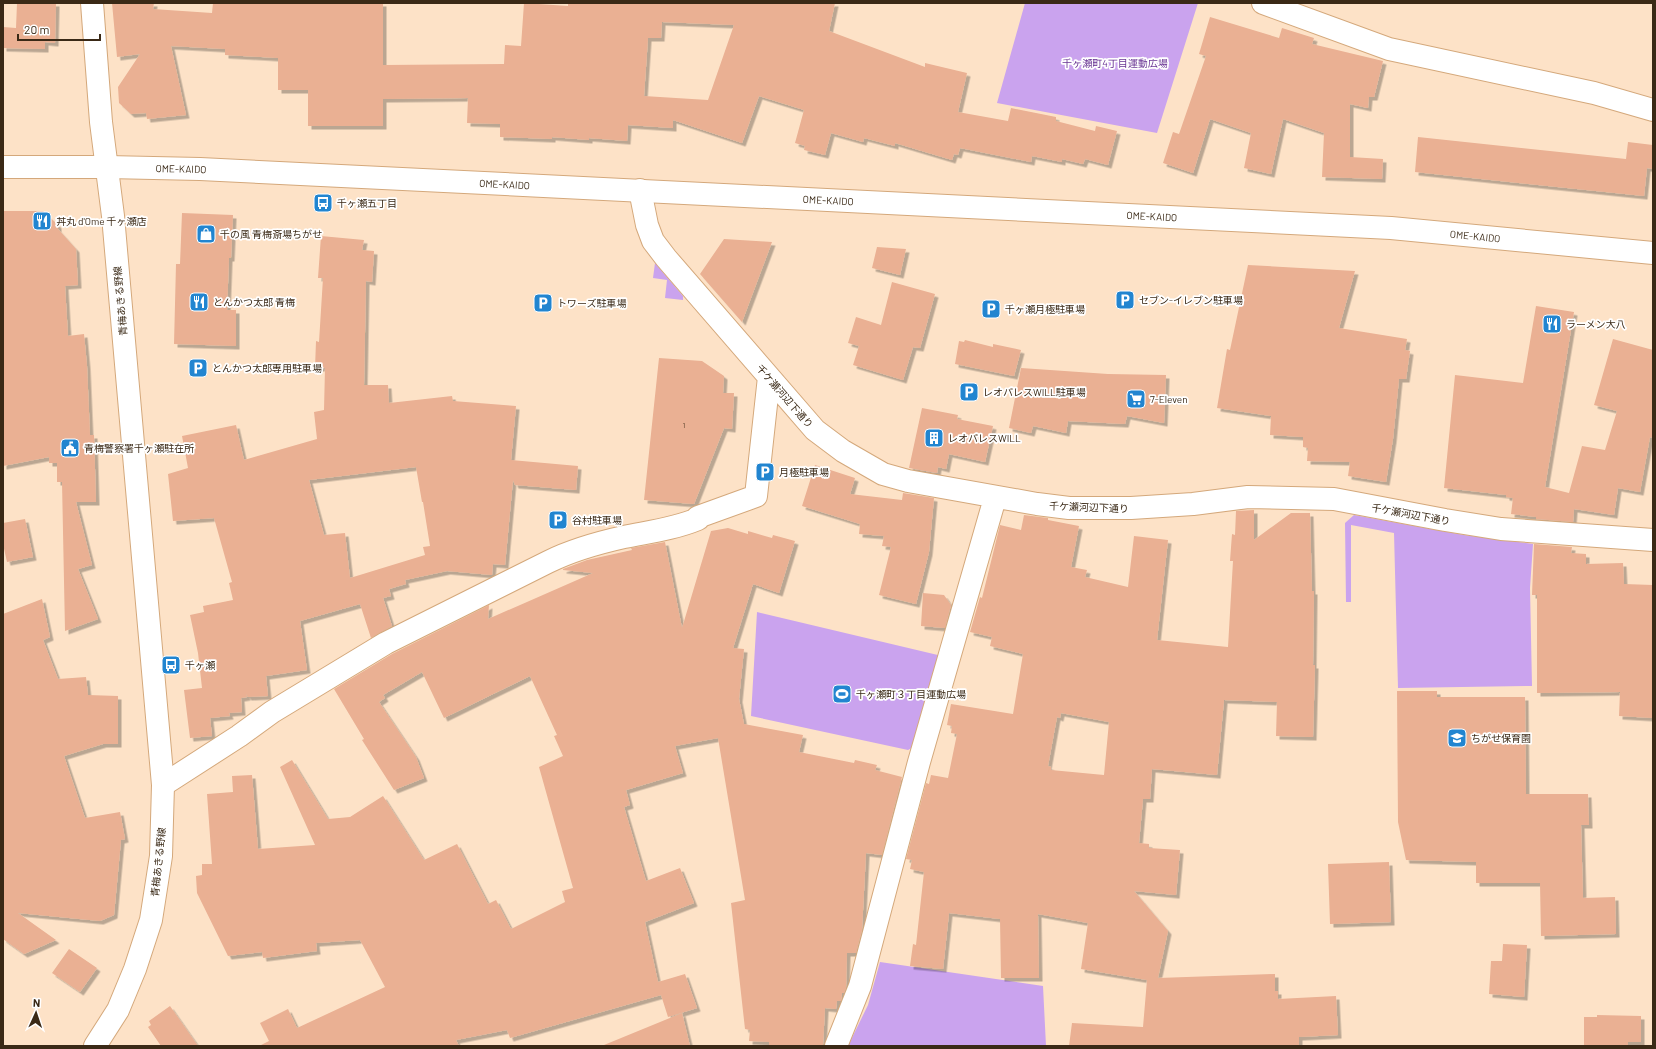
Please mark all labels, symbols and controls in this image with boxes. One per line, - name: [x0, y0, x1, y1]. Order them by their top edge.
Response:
- scale bar: [18, 16, 100, 42]
- text: 20 m: [24, 22, 50, 36]
- park label: 千ヶ瀬町4丁目運動広場: [1062, 57, 1168, 69]
- street label: OME-KAIDO: [155, 162, 207, 175]
- street label: OME-KAIDO: [479, 177, 530, 191]
- bus stop icon: 千ヶ瀬五丁目: [312, 192, 334, 214]
- street label: OME-KAIDO: [803, 193, 854, 207]
- place label: 千ヶ瀬五丁目: [337, 197, 397, 209]
- street label: OME-KAIDO: [1126, 209, 1178, 223]
- restaurant icon: 丼丸 d'Ome 千ヶ瀬店: [31, 210, 53, 232]
- place label: 丼丸 d'Ome 千ヶ瀬店: [56, 215, 147, 227]
- shop icon: 千の風 青梅斎場ちがせ: [195, 223, 217, 245]
- place label: 千の風 青梅斎場ちがせ: [220, 228, 322, 240]
- street label: OME-KAIDO: [1449, 228, 1501, 244]
- street label: 青梅あきる野線: [111, 266, 129, 336]
- parking icon: セブン-イレブン駐車場: [1114, 289, 1136, 311]
- restaurant icon: とんかつ太郎 青梅: [188, 291, 210, 313]
- parking icon: トワーズ駐車場: [532, 292, 554, 314]
- place label: セブン-イレブン駐車場: [1139, 294, 1243, 306]
- place label: とんかつ太郎 青梅: [213, 296, 295, 308]
- place label: トワーズ駐車場: [557, 297, 627, 309]
- parking icon: 千ヶ瀬月極駐車場: [980, 298, 1002, 320]
- place label: 千ヶ瀬月極駐車場: [1005, 303, 1085, 315]
- restaurant icon: ラーメン大八: [1541, 313, 1563, 335]
- place label: ラーメン大八: [1566, 318, 1626, 330]
- parking icon: とんかつ太郎専用駐車場: [187, 357, 209, 379]
- place label: とんかつ太郎専用駐車場: [212, 362, 322, 374]
- street label: 千ケ瀬河辺下通り: [754, 362, 816, 430]
- parking icon: レオパレスWILL駐車場: [958, 381, 980, 403]
- place label: レオパレスWILL駐車場: [983, 386, 1086, 398]
- supermarket icon: 7-Eleven: [1125, 388, 1147, 410]
- place label: 7-Eleven: [1150, 393, 1188, 405]
- house number: 1: [683, 420, 686, 430]
- building icon: レオパレスWILL: [923, 427, 945, 449]
- place label: レオパレスWILL: [948, 432, 1021, 444]
- public building icon: 青梅警察署千ヶ瀬駐在所: [59, 437, 81, 459]
- place label: 青梅警察署千ヶ瀬駐在所: [84, 442, 194, 454]
- parking icon: 月極駐車場: [754, 461, 776, 483]
- place label: 月極駐車場: [779, 466, 829, 478]
- street label: 千ケ瀬河辺下通り: [1049, 500, 1129, 514]
- street label: 千ケ瀬河辺下通り: [1371, 501, 1451, 527]
- parking icon: 谷村駐車場: [547, 509, 569, 531]
- place label: 谷村駐車場: [572, 514, 622, 526]
- bus stop icon: 千ヶ瀬: [160, 654, 182, 676]
- place label: 千ヶ瀬: [185, 659, 216, 671]
- sports icon: 千ヶ瀬町３丁目運動広場: [831, 683, 853, 705]
- place label: 千ヶ瀬町３丁目運動広場: [856, 688, 966, 700]
- school or university icon: ちがせ保育園: [1446, 727, 1468, 749]
- place label: ちがせ保育園: [1471, 732, 1531, 744]
- street label: 青梅あきる野線: [148, 827, 168, 897]
- north arrow: [16, 993, 56, 1033]
- text: N: [33, 996, 41, 1009]

